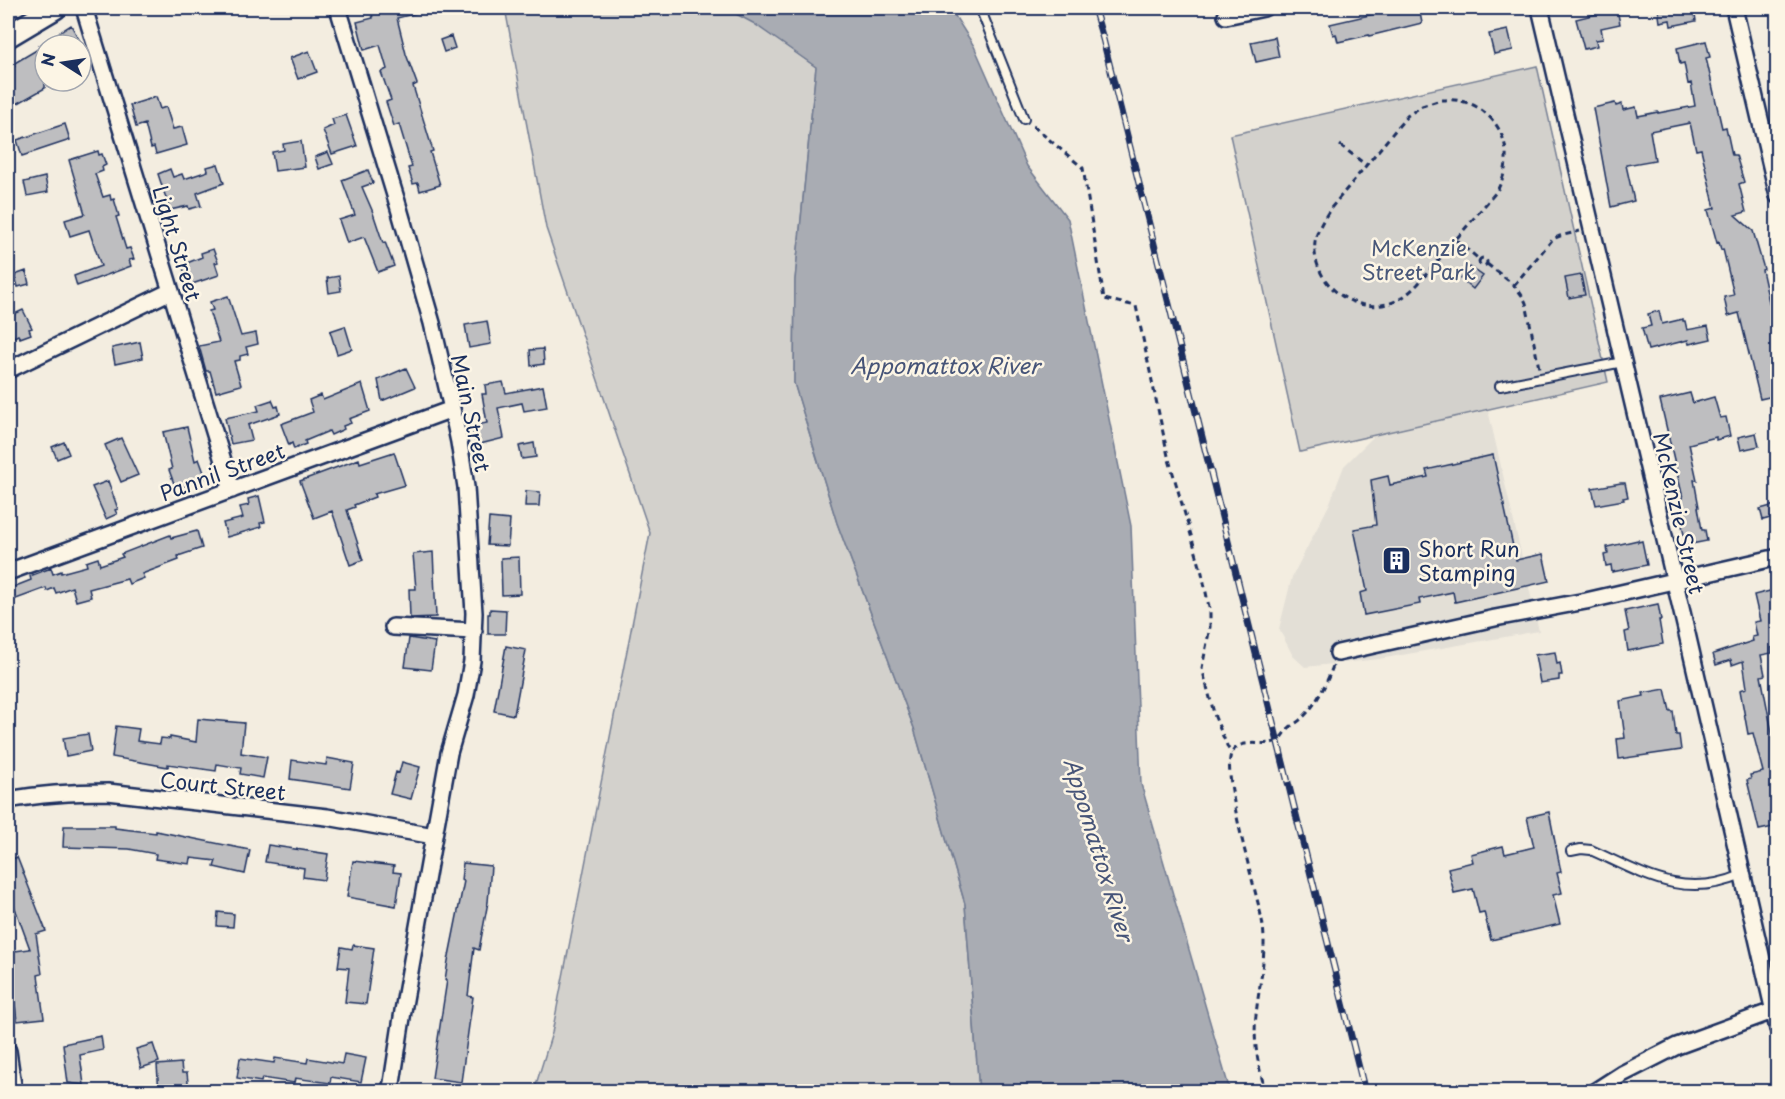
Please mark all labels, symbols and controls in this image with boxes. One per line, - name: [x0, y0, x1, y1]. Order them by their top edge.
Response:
- north arrow: [33, 33, 93, 93]
- text: N: [34, 51, 60, 68]
- street label: Light Street: [145, 181, 211, 305]
- park label: McKenzie Street Park: [1362, 231, 1476, 287]
- water label: Appomattox River: [850, 348, 1043, 381]
- street label: Main Street: [444, 351, 500, 475]
- street label: McKenzie Street: [1646, 429, 1714, 597]
- street label: Pannil Street: [155, 434, 289, 508]
- place label: Short Run Stamping: [1418, 532, 1520, 588]
- building icon: Short Run Stamping: [1381, 544, 1413, 576]
- water label: Appomattox River: [1056, 753, 1144, 947]
- street label: Court Street: [159, 762, 287, 808]

